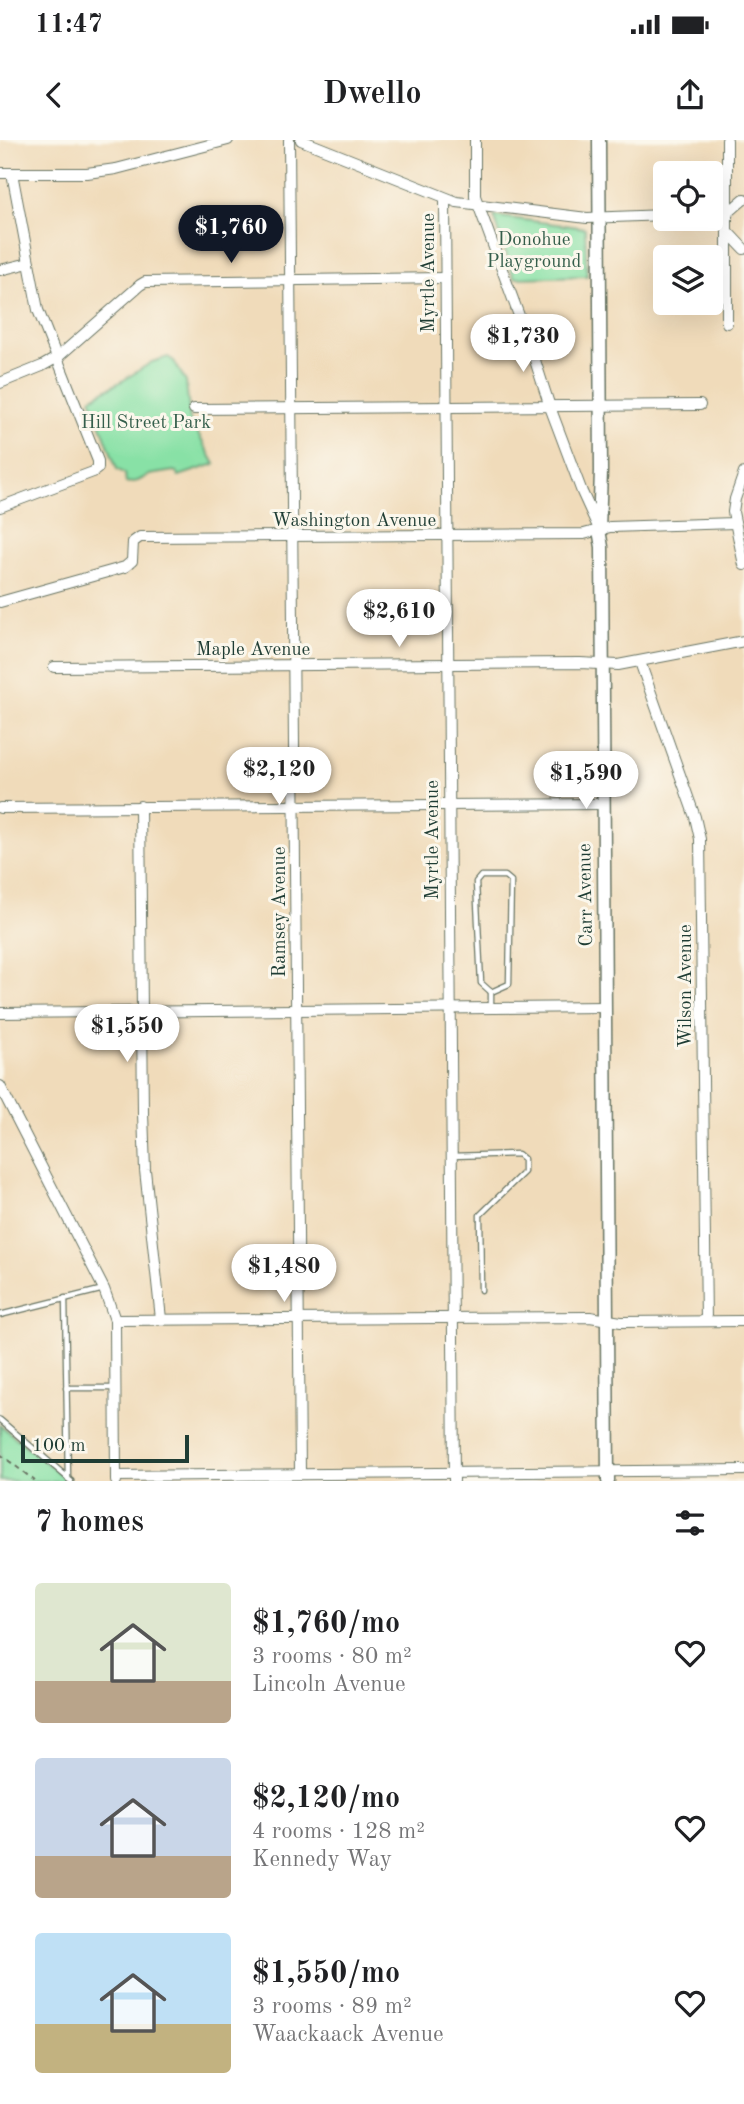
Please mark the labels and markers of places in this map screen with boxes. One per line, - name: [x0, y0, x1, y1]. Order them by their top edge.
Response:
- pin: $1,760: [174, 206, 288, 265]
- pin: $1,730: [466, 314, 580, 374]
- pin: $2,610: [342, 589, 456, 649]
- pin: $2,120: [222, 748, 336, 807]
- pin: $1,590: [529, 752, 643, 811]
- pin: $1,550: [70, 1004, 184, 1064]
- pin: $1,480: [227, 1244, 341, 1304]

